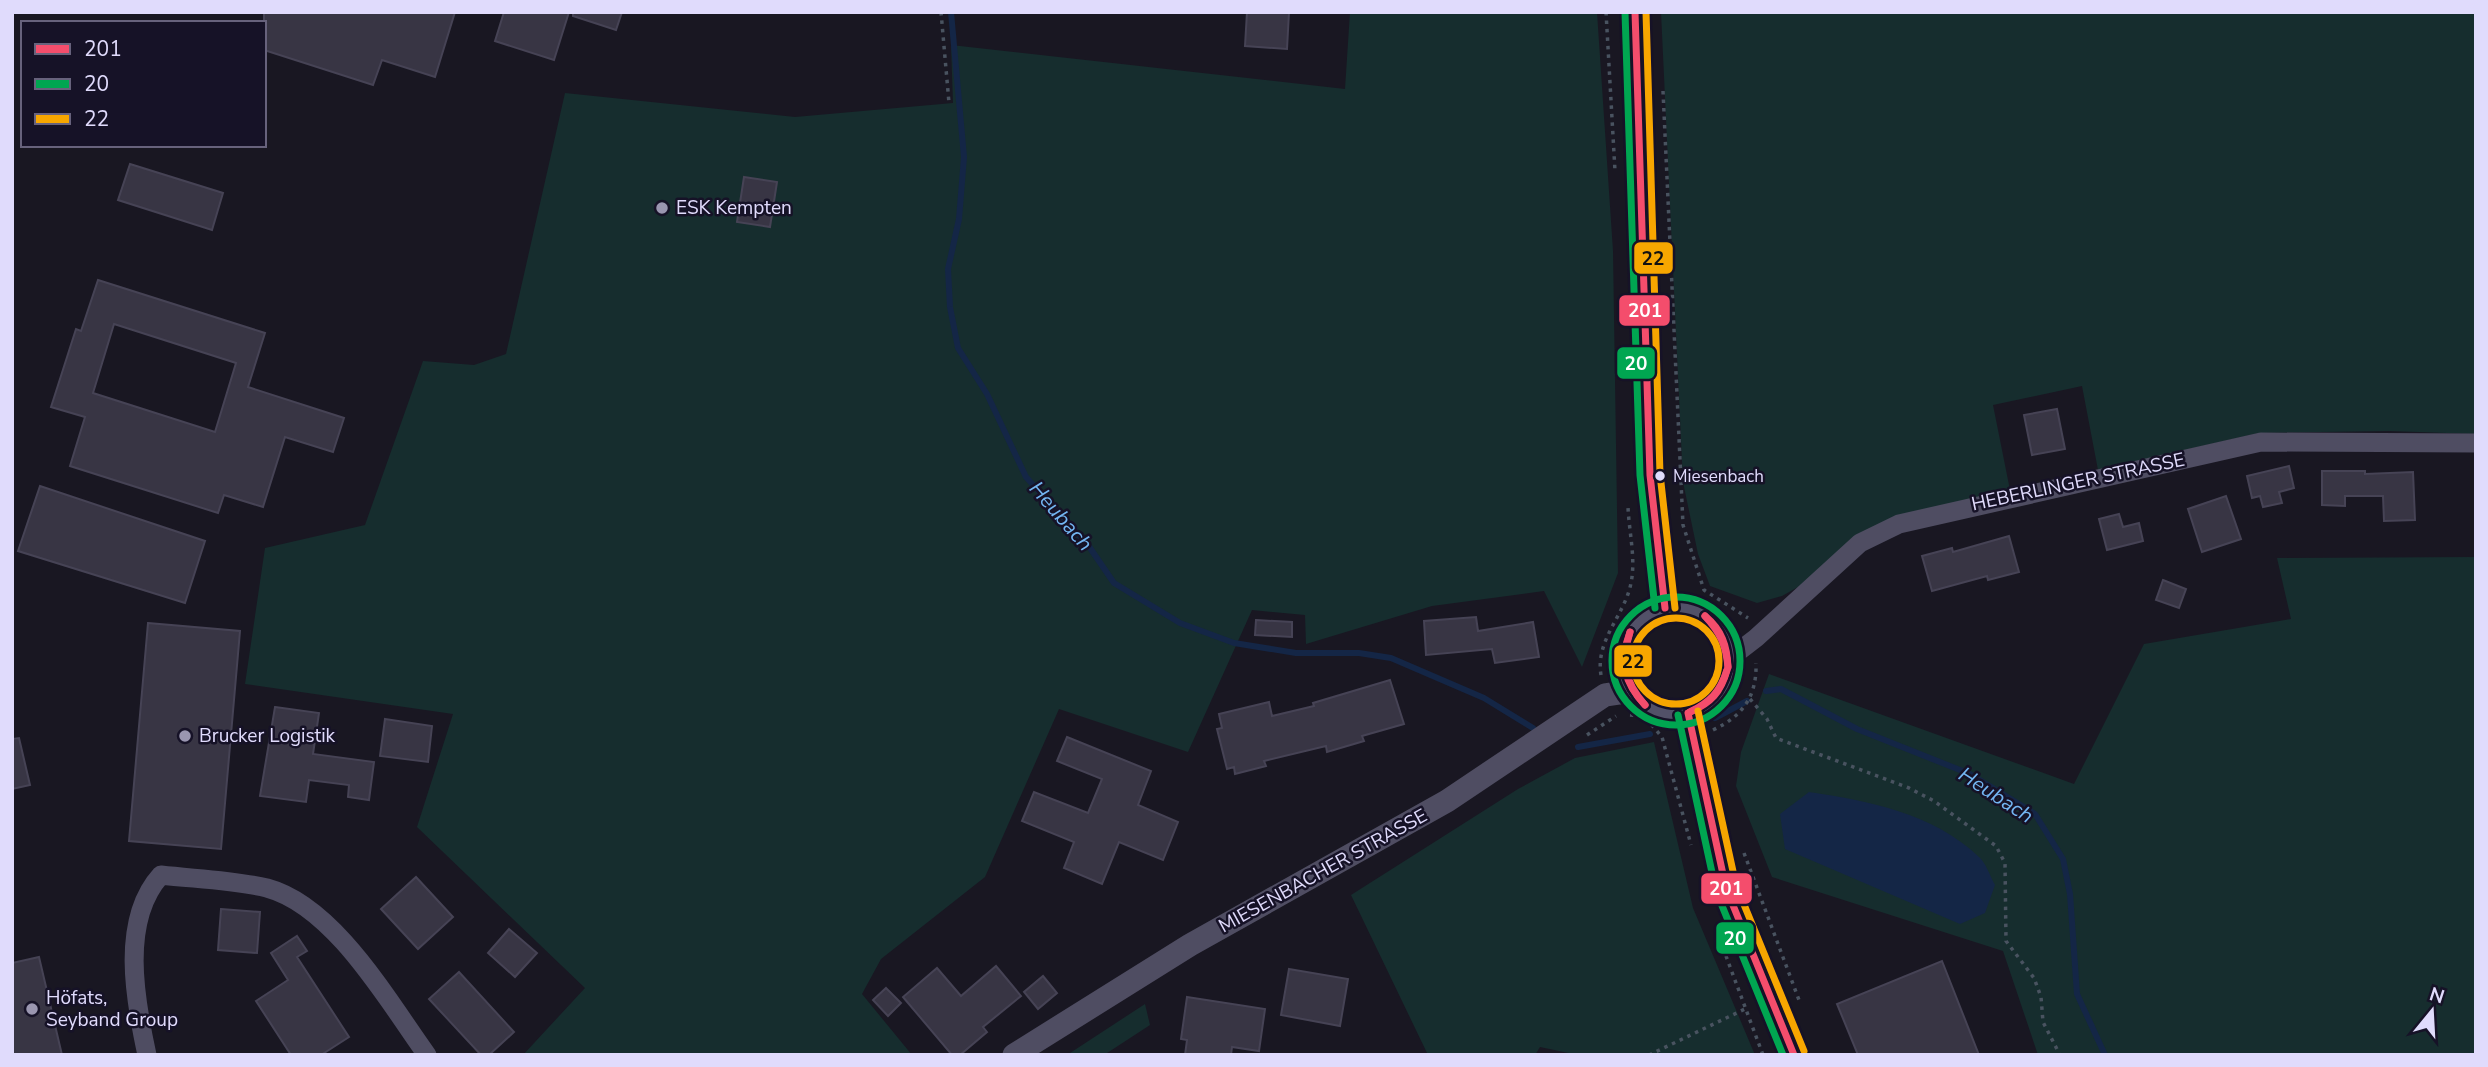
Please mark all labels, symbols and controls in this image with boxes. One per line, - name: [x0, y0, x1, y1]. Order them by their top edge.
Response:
- legend: [21, 21, 266, 147]
- text: 201: [84, 35, 122, 63]
- text: 20: [84, 70, 109, 98]
- text: 22: [84, 105, 109, 133]
- place label: ESK Kempten: [676, 195, 792, 221]
- marker: ESK Kempten: [654, 200, 670, 216]
- line badge: 22: [1633, 241, 1674, 275]
- text: 22: [1642, 246, 1664, 272]
- line badge: 201: [1618, 294, 1671, 327]
- text: 201: [1628, 298, 1662, 324]
- line badge: 20: [1616, 346, 1656, 380]
- text: 20: [1625, 351, 1647, 377]
- street label: HEBERLINGER STRASSE: [1969, 447, 2187, 517]
- place label: Miesenbach: [1673, 465, 1764, 488]
- marker: Miesenbach: [1653, 469, 1667, 483]
- water label: Heubach: [1023, 475, 1099, 557]
- line badge: 22: [1613, 644, 1653, 678]
- text: 22: [1622, 649, 1644, 675]
- place label: Brucker Logistik: [199, 723, 336, 749]
- marker: Brucker Logistik: [177, 728, 193, 744]
- water label: Heubach: [1953, 760, 2039, 830]
- street label: MIESENBACHER STRASSE: [1214, 803, 1432, 939]
- line badge: 201: [1700, 872, 1753, 905]
- text: 201: [1709, 876, 1743, 902]
- line badge: 20: [1715, 921, 1755, 955]
- text: 20: [1724, 926, 1746, 952]
- north arrow: [2397, 976, 2467, 1046]
- text: N: [2426, 981, 2448, 1010]
- place label: Höfats, Seyband Group: [46, 985, 178, 1033]
- marker: Höfats, Seyband Group: [24, 1001, 40, 1017]

